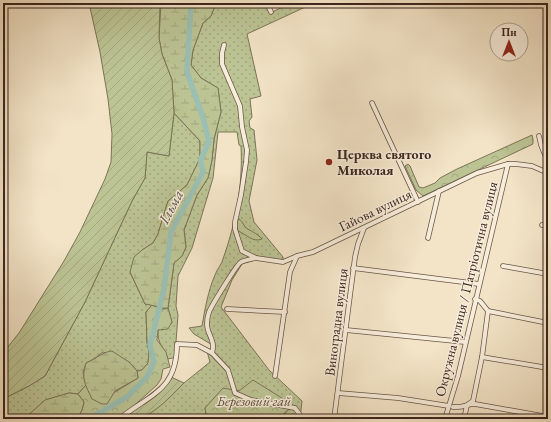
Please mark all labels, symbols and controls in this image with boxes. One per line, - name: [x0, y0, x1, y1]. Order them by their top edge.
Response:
- north arrow: [489, 22, 529, 62]
- text: Пн: [501, 25, 517, 39]
- place label: Церква святого Миколая: [337, 145, 431, 179]
- marker: Церква святого Миколая: [324, 157, 334, 167]
- street label: Окружна вулиця / Патріотична вулиця: [431, 180, 501, 398]
- street label: Гайова вулиця: [336, 185, 414, 235]
- water label: Ільма: [153, 187, 187, 228]
- street label: Виноградна вулиця: [320, 267, 352, 377]
- park label: Березовий гай: [216, 392, 291, 410]

